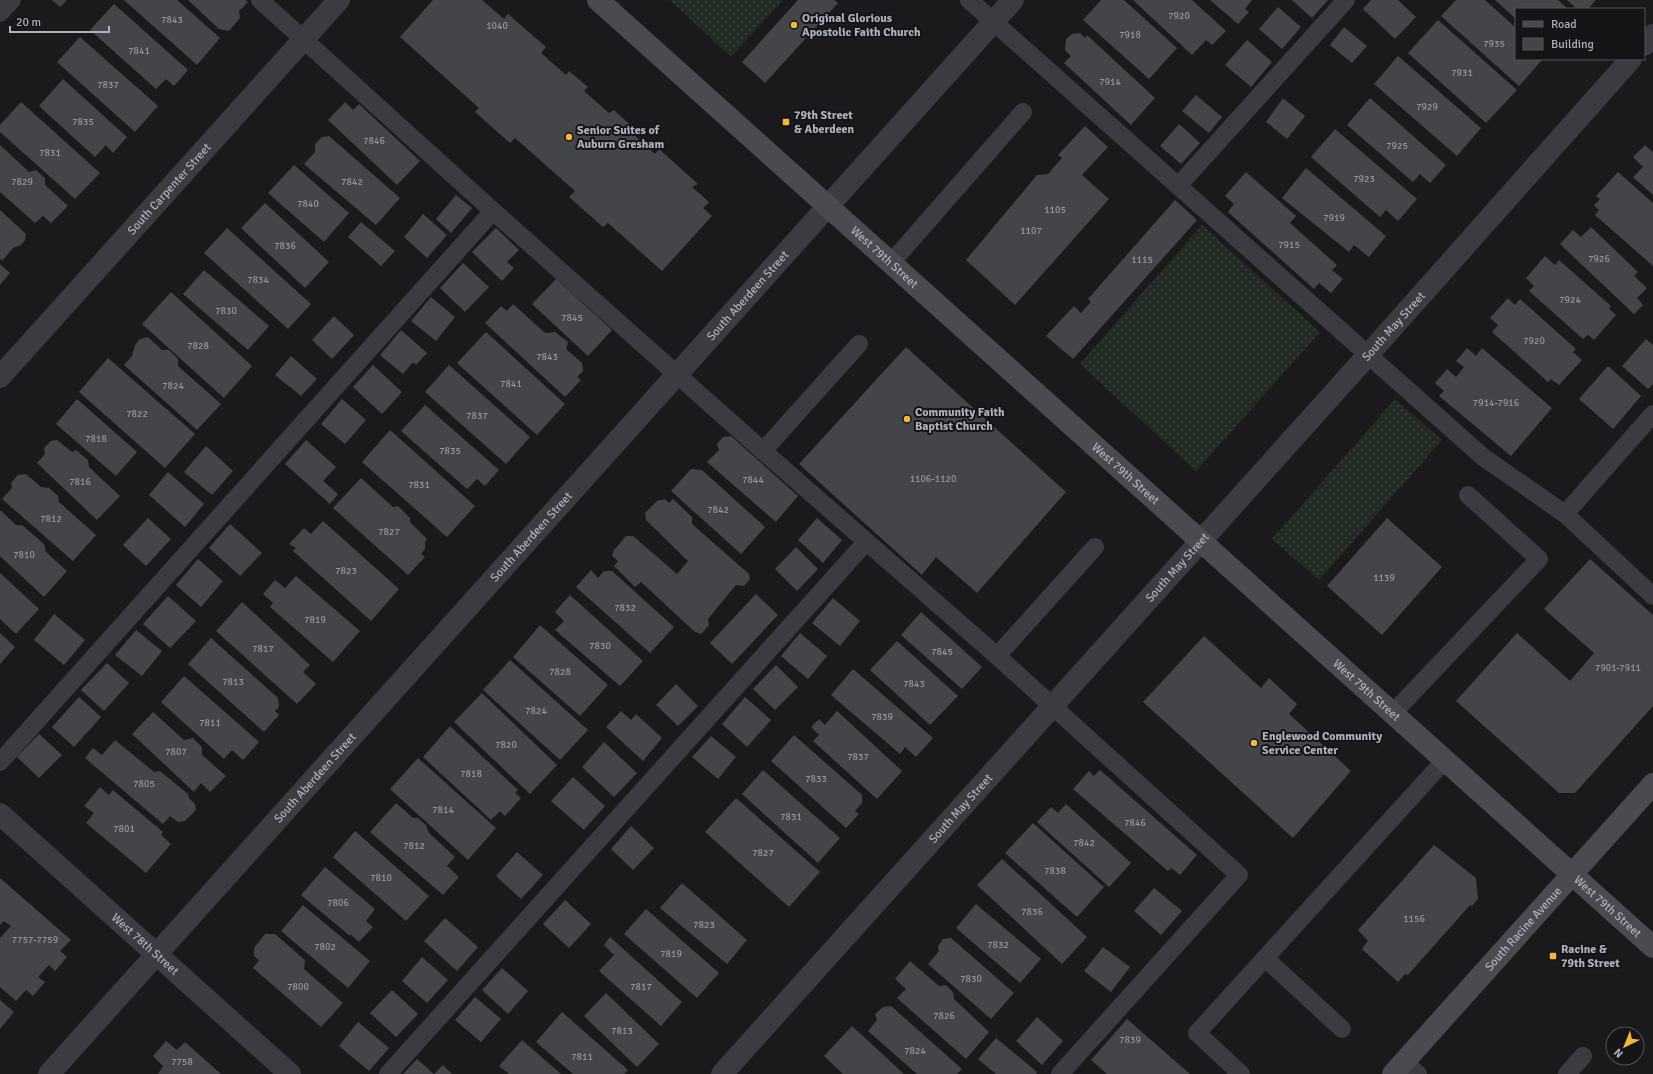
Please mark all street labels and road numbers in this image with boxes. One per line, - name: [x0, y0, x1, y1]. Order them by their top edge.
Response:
- street label: South Carpenter Street: [125, 140, 215, 238]
- street label: West 79th Street: [847, 223, 921, 292]
- street label: South Aberdeen Street: [704, 248, 792, 344]
- street label: South May Street: [1359, 289, 1429, 365]
- street label: West 79th Street: [1088, 440, 1162, 508]
- street label: South Aberdeen Street: [487, 489, 576, 585]
- street label: South May Street: [1142, 530, 1213, 606]
- street label: West 79th Street: [1330, 656, 1403, 725]
- street label: South Aberdeen Street: [271, 730, 359, 826]
- street label: South May Street: [926, 771, 996, 847]
- street label: West 79th Street: [1571, 873, 1644, 941]
- street label: South Racine Avenue: [1482, 884, 1565, 974]
- street label: West 78th Street: [108, 910, 182, 979]

